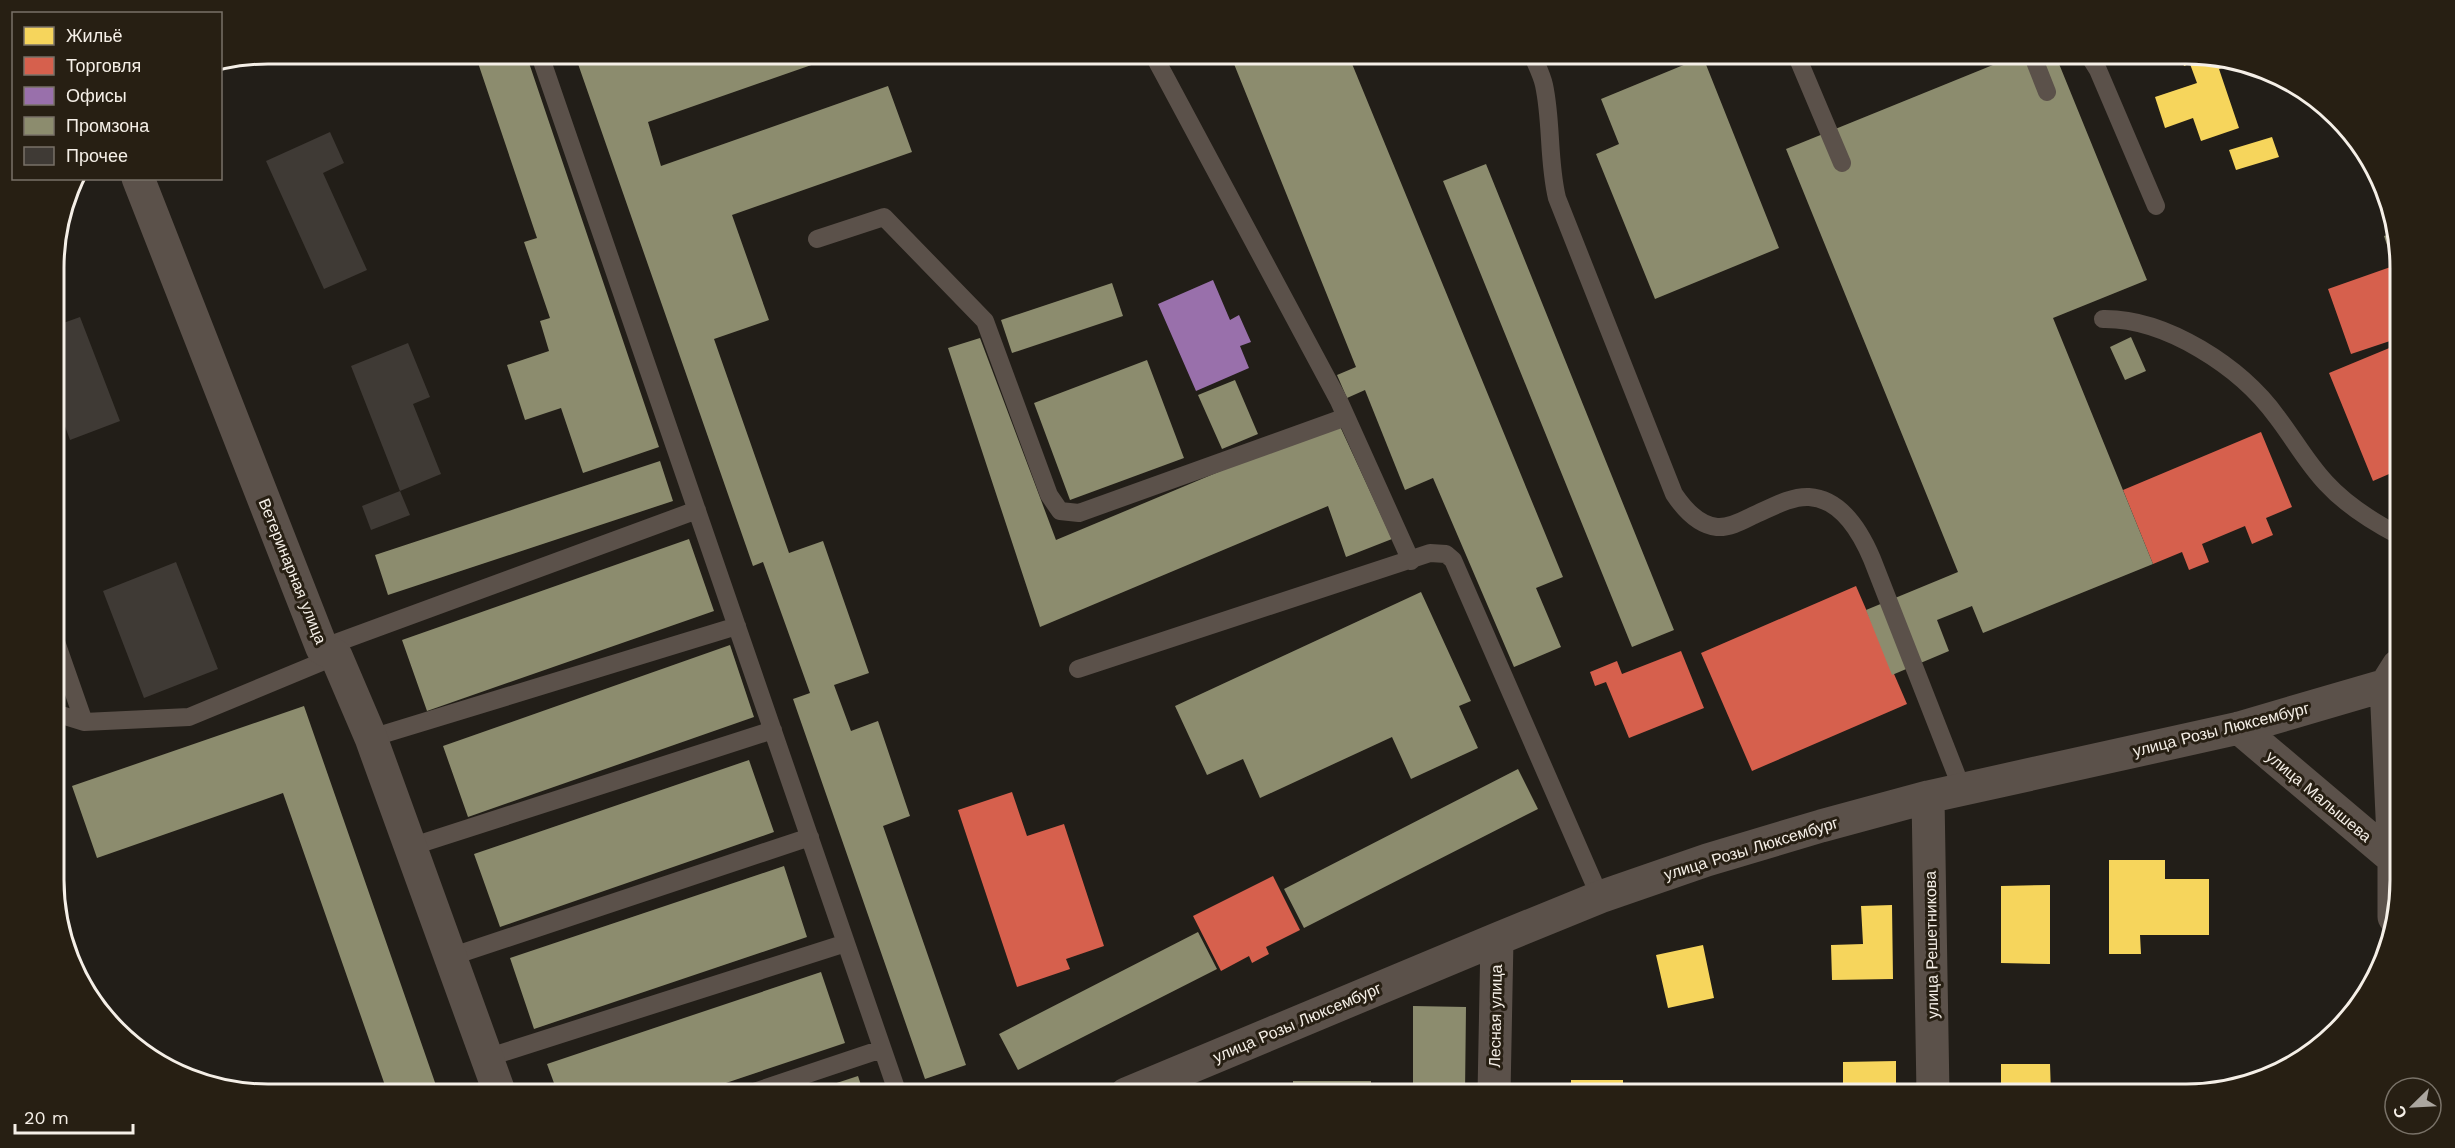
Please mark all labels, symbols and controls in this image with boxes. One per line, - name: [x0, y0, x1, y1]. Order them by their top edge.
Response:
- legend: [12, 12, 222, 180]
- text: Жильё: [66, 25, 123, 46]
- text: Торговля: [66, 55, 141, 76]
- text: Офисы: [66, 85, 127, 106]
- text: Промзона: [66, 115, 150, 136]
- text: Прочее: [66, 145, 128, 166]
- street label: Ветеринарная улица: [255, 496, 330, 647]
- street label: улица Розы Люксембург: [2131, 698, 2311, 761]
- street label: улица Малышева: [2262, 747, 2375, 846]
- street label: улица Розы Люксембург: [1662, 813, 1841, 884]
- street label: улица Решетникова: [1921, 871, 1942, 1019]
- street label: Лесная улица: [1485, 964, 1506, 1068]
- street label: улица Розы Люксембург: [1210, 978, 1384, 1067]
- north arrow: [2383, 1076, 2443, 1136]
- scale bar: [15, 1097, 134, 1135]
- text: С: [2389, 1102, 2411, 1121]
- text: 20 m: [24, 1107, 69, 1128]

